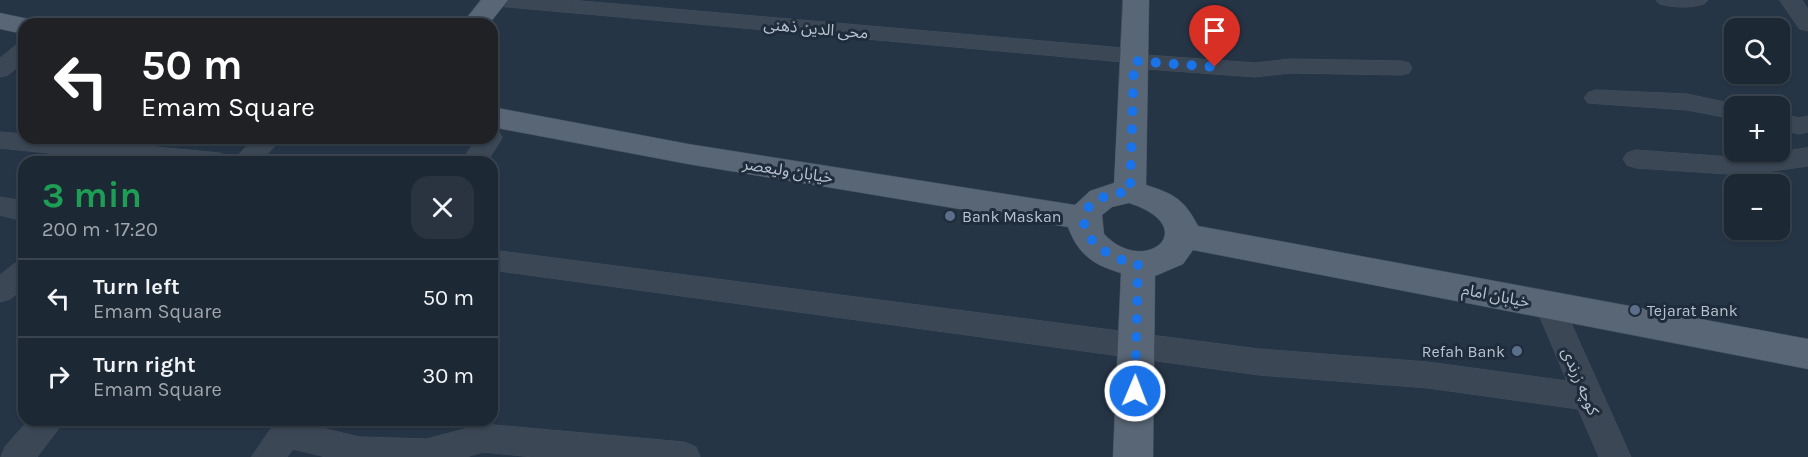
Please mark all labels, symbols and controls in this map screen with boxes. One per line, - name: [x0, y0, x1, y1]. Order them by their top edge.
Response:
- pin: [1189, 5, 1240, 67]
- street label: محی الدین ذهنی: [763, 14, 869, 43]
- icon: arrive: [1198, 14, 1231, 47]
- map controls: [1724, 18, 1790, 240]
- button: search: [1724, 18, 1790, 84]
- text: 50 m: [141, 40, 243, 90]
- icon: left: [42, 42, 120, 120]
- text: Emam Square: [141, 91, 315, 123]
- button: +: [1724, 96, 1790, 162]
- street label: خیابان ولیعصر: [741, 154, 834, 187]
- text: 3 min: [42, 174, 142, 216]
- button: −: [1724, 174, 1790, 240]
- button: close: [411, 176, 474, 239]
- place label: Bank Maskan: [962, 207, 1061, 226]
- marker: Bank Maskan: [943, 209, 957, 223]
- text: 200 m · 17:20: [42, 218, 158, 241]
- text: Turn left: [93, 274, 180, 300]
- street label: خیابان امام: [1460, 280, 1531, 314]
- icon: left: [42, 282, 75, 315]
- text: 50 m: [423, 285, 474, 311]
- text: Emam Square: [93, 300, 222, 323]
- place label: Tejarat Bank: [1647, 301, 1738, 320]
- marker: Tejarat Bank: [1628, 303, 1642, 317]
- place label: Refah Bank: [1422, 342, 1505, 361]
- marker: Refah Bank: [1510, 344, 1524, 358]
- street label: کوچه زرندی: [1557, 345, 1603, 419]
- text: Turn right: [93, 352, 196, 378]
- position arrow: [1103, 359, 1167, 423]
- icon: right: [42, 360, 75, 393]
- text: 30 m: [422, 363, 474, 389]
- text: Emam Square: [93, 378, 222, 401]

